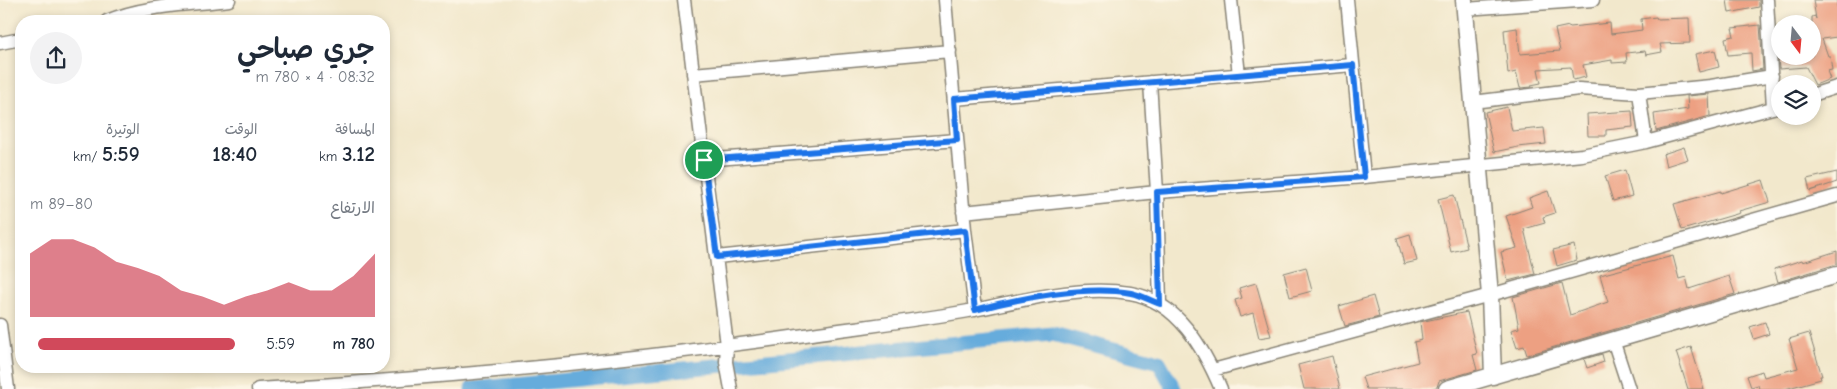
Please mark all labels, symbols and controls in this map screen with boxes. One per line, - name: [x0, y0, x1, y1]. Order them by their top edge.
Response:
- north arrow: [1771, 15, 1821, 65]
- map controls: [1771, 15, 1821, 125]
- button: share: [30, 32, 82, 84]
- text: جري صباحي: [237, 33, 375, 65]
- text: 08:32 · 4 × 780 m: [256, 68, 375, 86]
- button: layers: [1771, 75, 1821, 125]
- text: الوتيرة: [106, 121, 140, 138]
- text: الوقت: [225, 121, 257, 138]
- text: المسافة: [335, 121, 375, 138]
- pin: [683, 139, 725, 181]
- text: 5:59: [102, 142, 140, 166]
- text: 18:40: [212, 142, 257, 166]
- text: 3.12: [342, 142, 375, 166]
- icon: arrive: [690, 146, 718, 174]
- text: /km: [73, 148, 102, 165]
- text: km: [319, 148, 342, 165]
- text: 80–89 m: [30, 195, 93, 213]
- text: الارتفاع: [330, 199, 375, 217]
- text: 5:59: [266, 335, 295, 353]
- text: 780 m: [332, 335, 375, 353]

